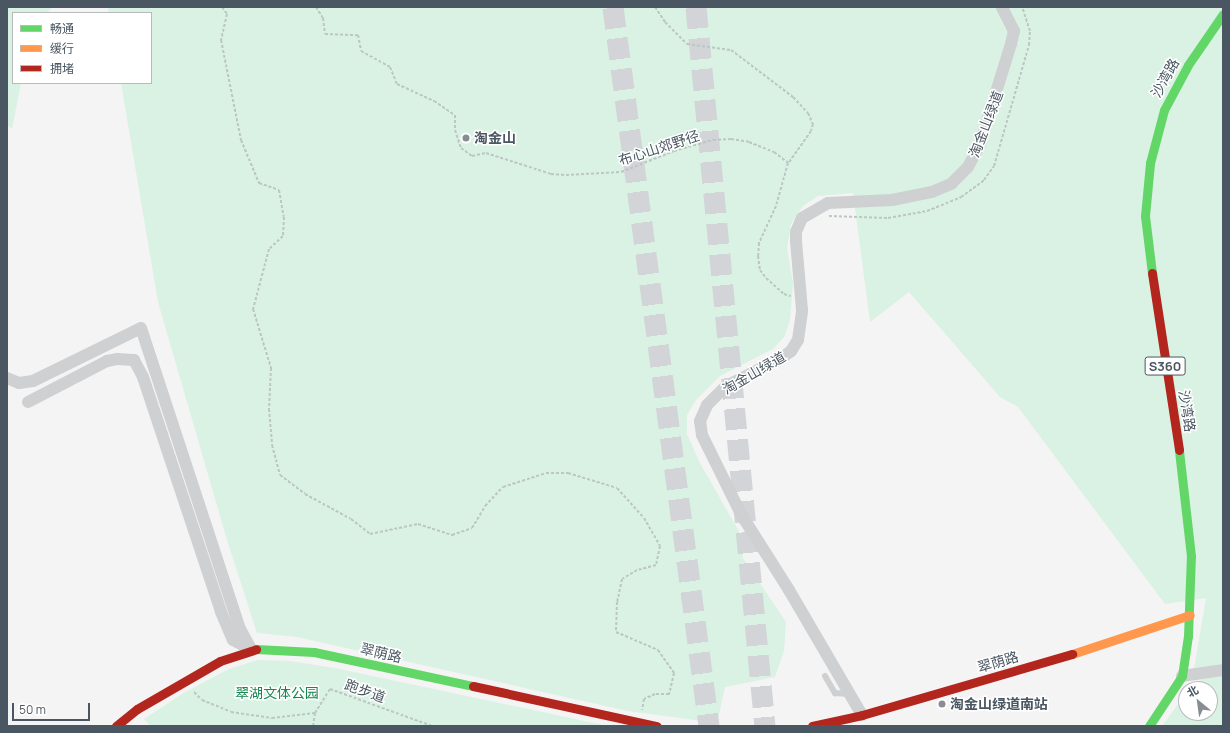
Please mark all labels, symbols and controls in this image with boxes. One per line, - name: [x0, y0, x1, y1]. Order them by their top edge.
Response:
- legend: [12, 12, 152, 84]
- text: 畅通: [50, 20, 74, 37]
- text: 缓行: [50, 40, 74, 57]
- street label: 沙湾路: [1147, 56, 1183, 100]
- text: 拥堵: [50, 60, 74, 77]
- street label: 淘金山绿道: [966, 88, 1006, 160]
- street label: 布心山郊野径: [616, 127, 702, 169]
- place label: 淘金山: [474, 130, 516, 146]
- marker: 淘金山: [461, 133, 471, 143]
- street label: 淘金山绿道: [719, 348, 789, 398]
- road number: S360: [1144, 355, 1186, 377]
- street label: 沙湾路: [1175, 389, 1199, 433]
- street label: 翠荫路: [359, 640, 403, 666]
- street label: 翠荫路: [975, 648, 1021, 676]
- street label: 跑步道: [342, 676, 388, 706]
- north arrow: [1178, 681, 1218, 721]
- text: 北: [1184, 682, 1201, 700]
- park label: 翠湖文体公园: [235, 685, 319, 701]
- scale bar: [14, 695, 92, 721]
- place label: 淘金山绿道南站: [950, 696, 1048, 712]
- marker: 淘金山绿道南站: [937, 699, 947, 709]
- text: 50 m: [19, 701, 46, 718]

